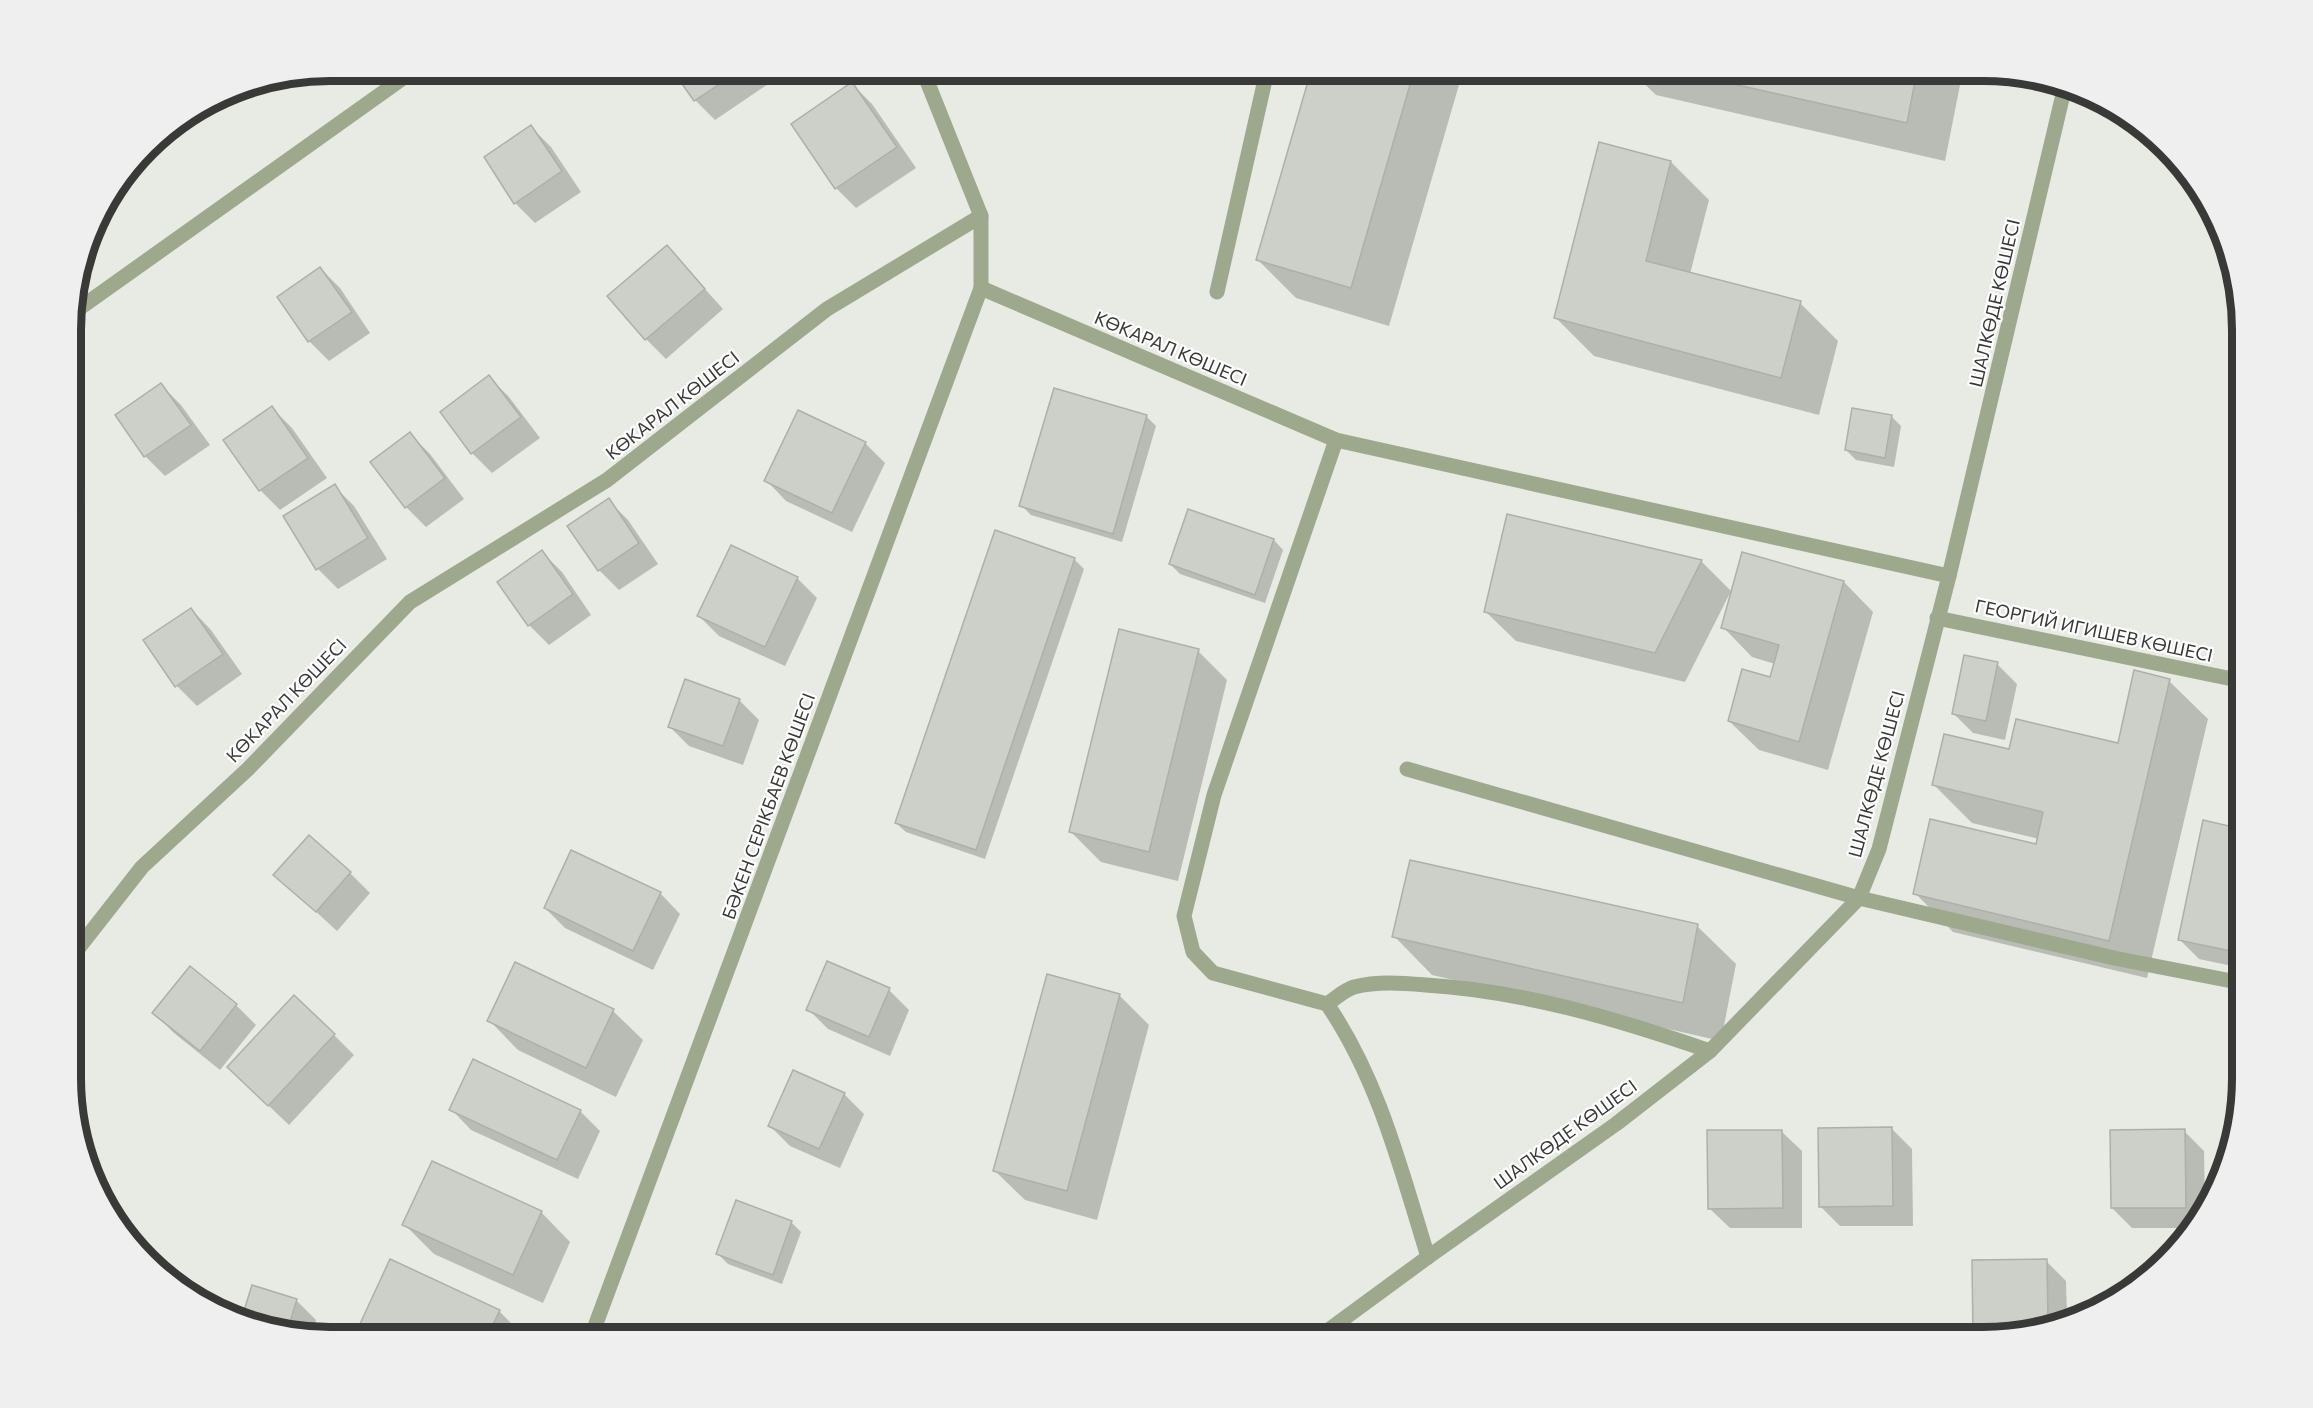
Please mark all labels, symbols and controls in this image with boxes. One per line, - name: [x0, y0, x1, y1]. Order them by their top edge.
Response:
- street label: ШАЛКӨДЕ КӨШЕСІ: [1964, 217, 2024, 389]
- street label: КӨКАРАЛ КӨШЕСІ: [1091, 306, 1251, 390]
- street label: КӨКАРАЛ КӨШЕСІ: [601, 346, 743, 464]
- street label: ГЕОРГИЙ ИГИШЕВ КӨШЕСІ: [1973, 594, 2215, 666]
- street label: КӨКАРАЛ КӨШЕСІ: [221, 634, 351, 766]
- street label: ШАЛКӨДЕ КӨШЕСІ: [1843, 688, 1909, 860]
- street label: БӘКЕН СЕРІКБАЕВ КӨШЕСІ: [717, 690, 819, 922]
- street label: ШАЛКӨДЕ КӨШЕСІ: [1489, 1075, 1641, 1193]

